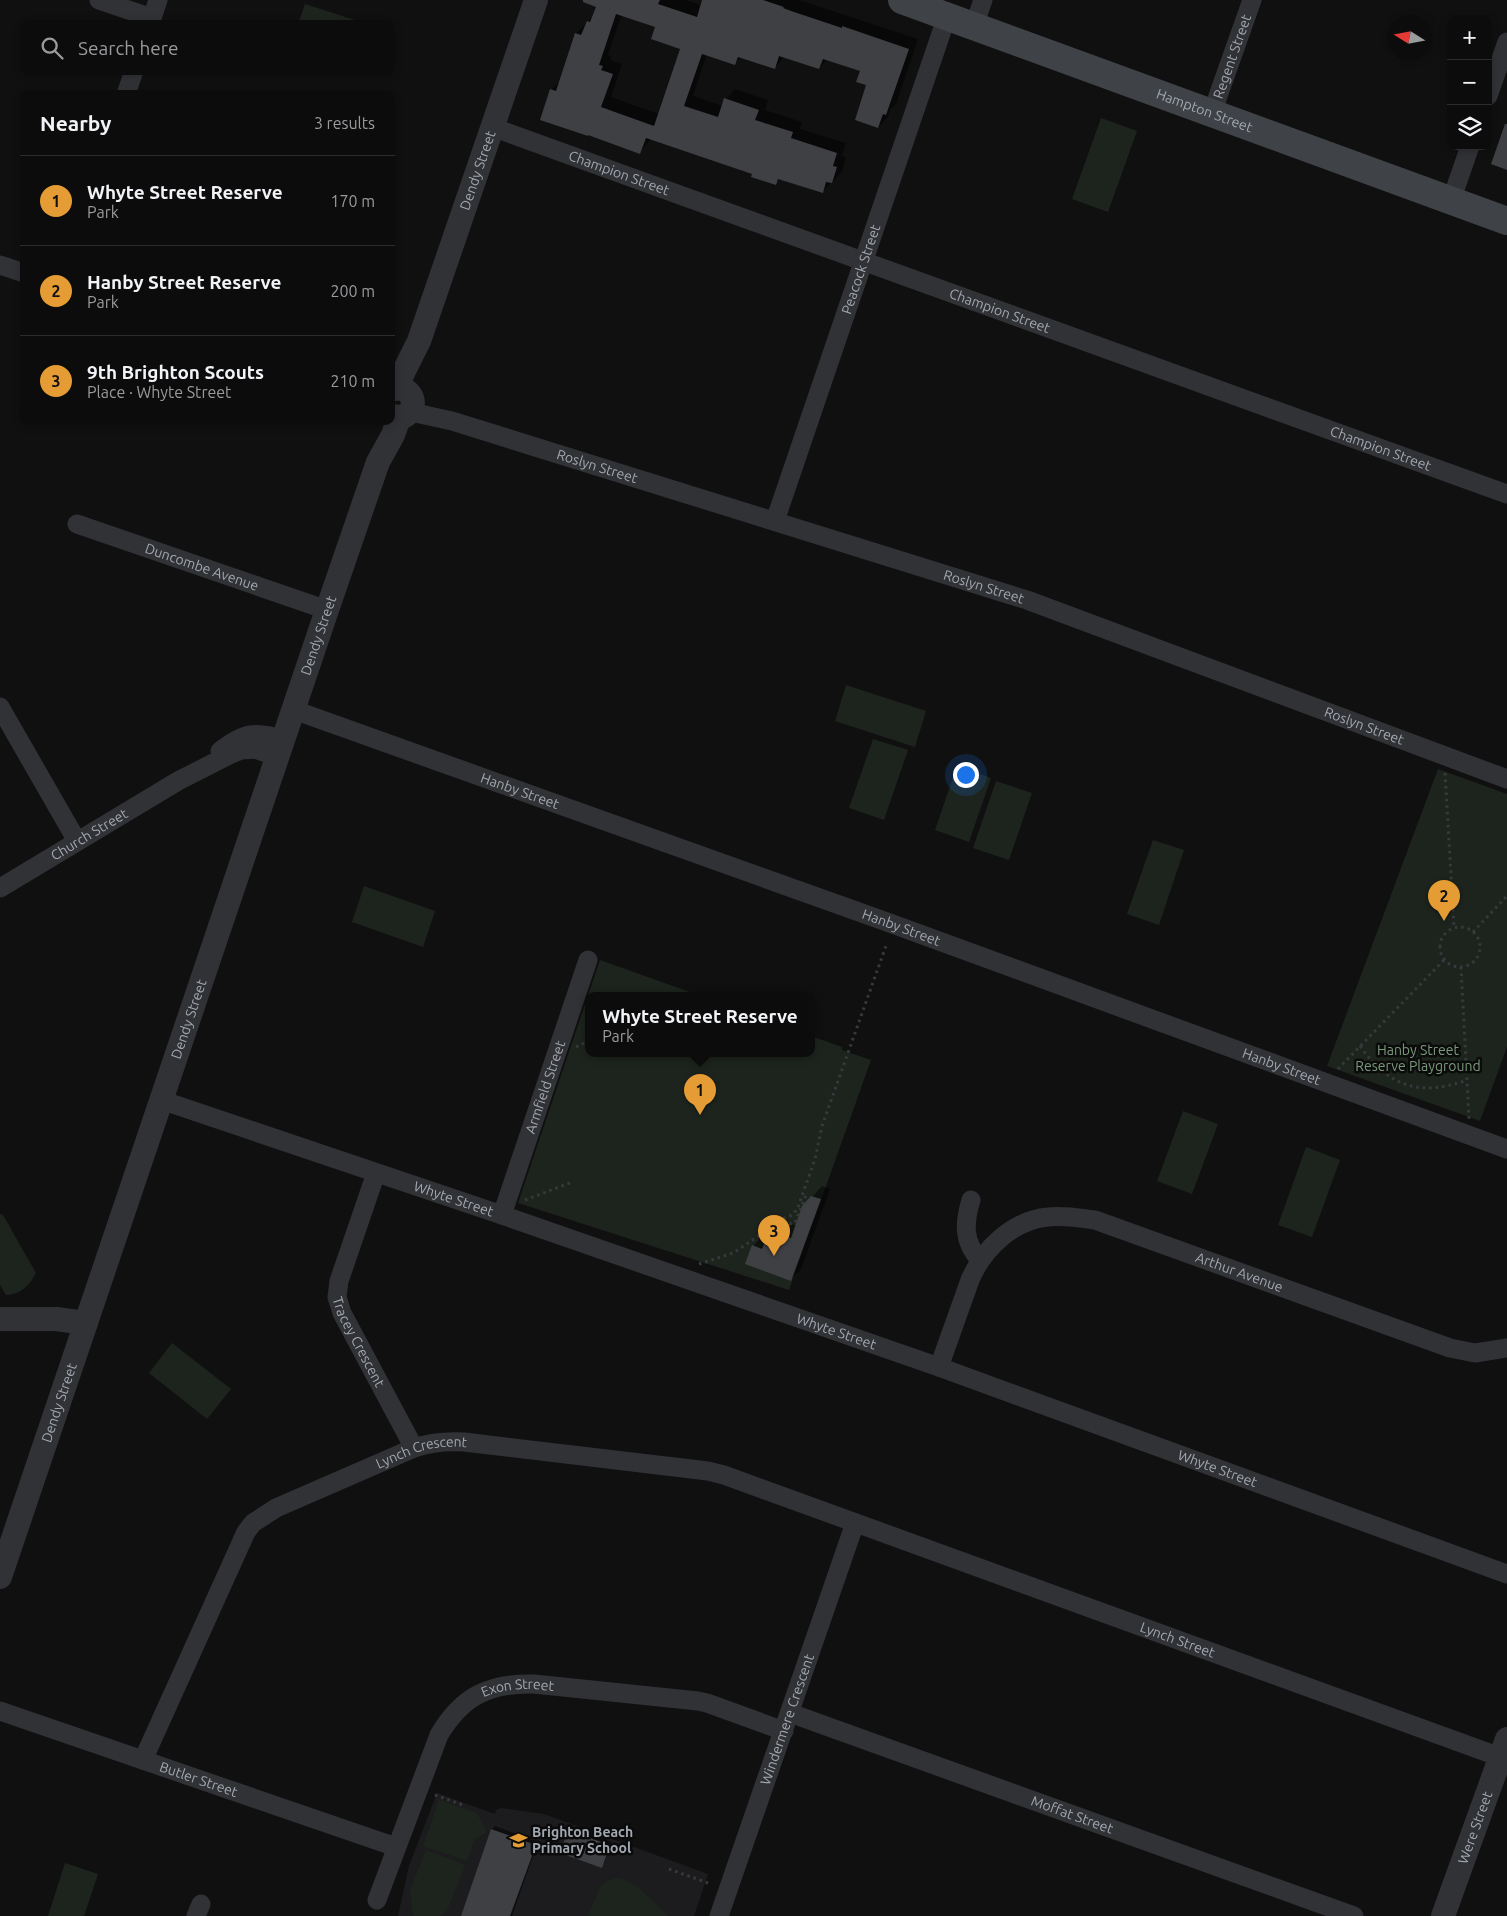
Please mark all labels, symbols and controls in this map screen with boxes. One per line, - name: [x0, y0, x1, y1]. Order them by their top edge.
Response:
- street label: Regent Street: [1210, 12, 1254, 101]
- north arrow: [1387, 15, 1432, 60]
- map controls: [1447, 15, 1492, 150]
- button: +: [1447, 15, 1492, 60]
- search box: [20, 20, 395, 75]
- icon: search: [38, 34, 66, 62]
- text: Search here: [78, 37, 178, 59]
- button: −: [1447, 60, 1492, 105]
- street label: Hampton Street: [1154, 86, 1255, 136]
- button: layers: [1447, 105, 1492, 150]
- text: Nearby: [40, 111, 111, 135]
- text: 3 results: [314, 114, 375, 132]
- street label: Dendy Street: [457, 128, 499, 212]
- street label: Champion Street: [566, 147, 672, 199]
- text: Whyte Street Reserve: [87, 181, 283, 203]
- text: 1: [51, 192, 61, 210]
- text: 170 m: [330, 192, 375, 210]
- text: Park: [87, 203, 119, 221]
- street label: Peacock Street: [838, 222, 884, 316]
- text: Hanby Street Reserve: [87, 271, 281, 293]
- text: 2: [51, 282, 61, 300]
- text: 200 m: [330, 282, 375, 300]
- street label: Champion Street: [947, 285, 1053, 336]
- text: Park: [87, 293, 119, 311]
- text: 9th Brighton Scouts: [87, 361, 264, 383]
- text: 3: [51, 372, 61, 390]
- text: 210 m: [330, 372, 375, 390]
- text: Place · Whyte Street: [87, 383, 231, 401]
- street label: Champion Street: [1328, 423, 1434, 474]
- street label: Roslyn Street: [555, 446, 640, 486]
- street label: Duncombe Avenue: [143, 540, 261, 594]
- street label: Roslyn Street: [941, 566, 1027, 607]
- street label: Dendy Street: [298, 593, 340, 677]
- street label: Roslyn Street: [1322, 704, 1407, 748]
- your location: [953, 762, 979, 788]
- street label: Hanby Street: [479, 769, 562, 812]
- street label: Church Street: [48, 805, 131, 864]
- pin: 2: [1428, 880, 1460, 921]
- street label: Hanby Street: [860, 906, 943, 949]
- street label: Dendy Street: [168, 977, 210, 1061]
- popup: [585, 992, 815, 1057]
- text: Whyte Street Reserve: [602, 1005, 798, 1027]
- text: Park: [602, 1027, 634, 1045]
- street label: Armfield Street: [522, 1038, 568, 1136]
- park label: Hanby Street Reserve Playground: [1355, 1042, 1481, 1074]
- street label: Hanby Street: [1240, 1045, 1323, 1088]
- pin: 1: [684, 1074, 716, 1115]
- street label: Whyte Street: [412, 1178, 496, 1220]
- pin: 3: [758, 1215, 790, 1256]
- street label: Arthur Avenue: [1194, 1249, 1285, 1295]
- street label: Tracey Crescent: [329, 1295, 388, 1390]
- street label: Whyte Street: [795, 1310, 879, 1353]
- street label: Dendy Street: [38, 1360, 80, 1445]
- street label: Lynch Crescent: [373, 1434, 469, 1472]
- street label: Whyte Street: [1176, 1447, 1260, 1490]
- street label: Lynch Street: [1138, 1619, 1218, 1661]
- street label: Windermere Crescent: [757, 1651, 817, 1787]
- street label: Exon Street: [479, 1676, 555, 1700]
- street label: Butler Street: [157, 1758, 240, 1800]
- street label: Were Street: [1455, 1789, 1496, 1866]
- street label: Moffat Street: [1029, 1792, 1116, 1837]
- place label: Brighton Beach Primary School: [532, 1824, 633, 1856]
- school or university icon: Brighton Beach Primary School: [508, 1830, 528, 1850]

